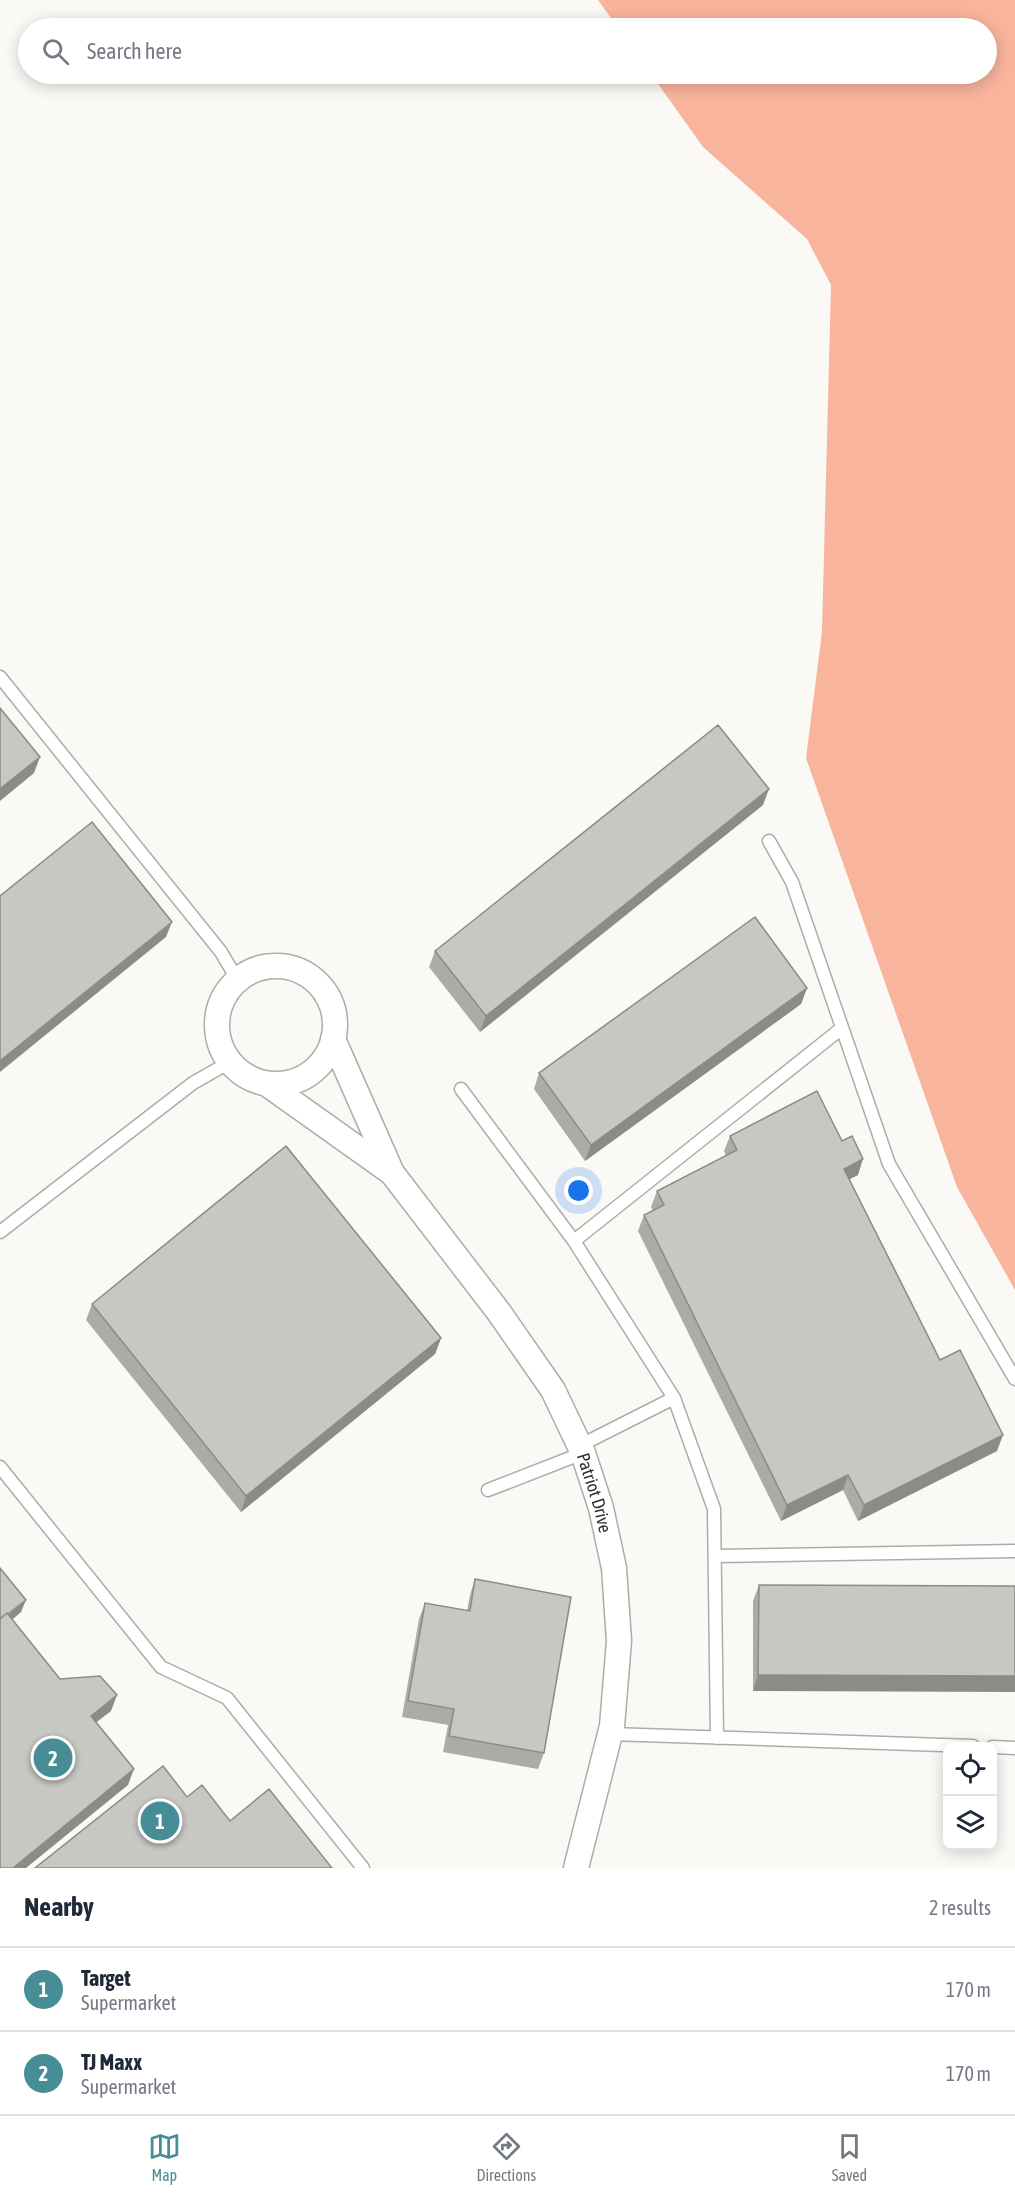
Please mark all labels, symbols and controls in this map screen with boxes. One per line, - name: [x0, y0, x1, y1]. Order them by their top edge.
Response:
- search box: [18, 18, 997, 84]
- icon: search: [39, 35, 72, 68]
- text: Search here: [87, 38, 182, 64]
- your location: [564, 1176, 593, 1205]
- street label: Patriot Drive: [573, 1450, 617, 1535]
- pin: 2: [34, 1736, 72, 1780]
- map controls: [943, 1742, 997, 1850]
- button: locate: [943, 1742, 997, 1796]
- button: layers: [943, 1796, 997, 1850]
- pin: 1: [140, 1798, 180, 1844]
- text: Nearby: [24, 1892, 94, 1922]
- text: 2 results: [929, 1896, 991, 1919]
- text: Target: [81, 1965, 131, 1991]
- text: 1: [39, 1978, 48, 2001]
- text: 170 m: [946, 1978, 991, 2001]
- text: Supermarket: [81, 1991, 176, 2014]
- text: TJ Maxx: [81, 2049, 142, 2075]
- text: 2: [39, 2062, 48, 2085]
- text: 170 m: [946, 2062, 991, 2085]
- text: Supermarket: [81, 2075, 176, 2098]
- tab: Map: [148, 2130, 181, 2184]
- tab: Directions: [476, 2130, 536, 2184]
- tab: Saved: [832, 2130, 867, 2184]

